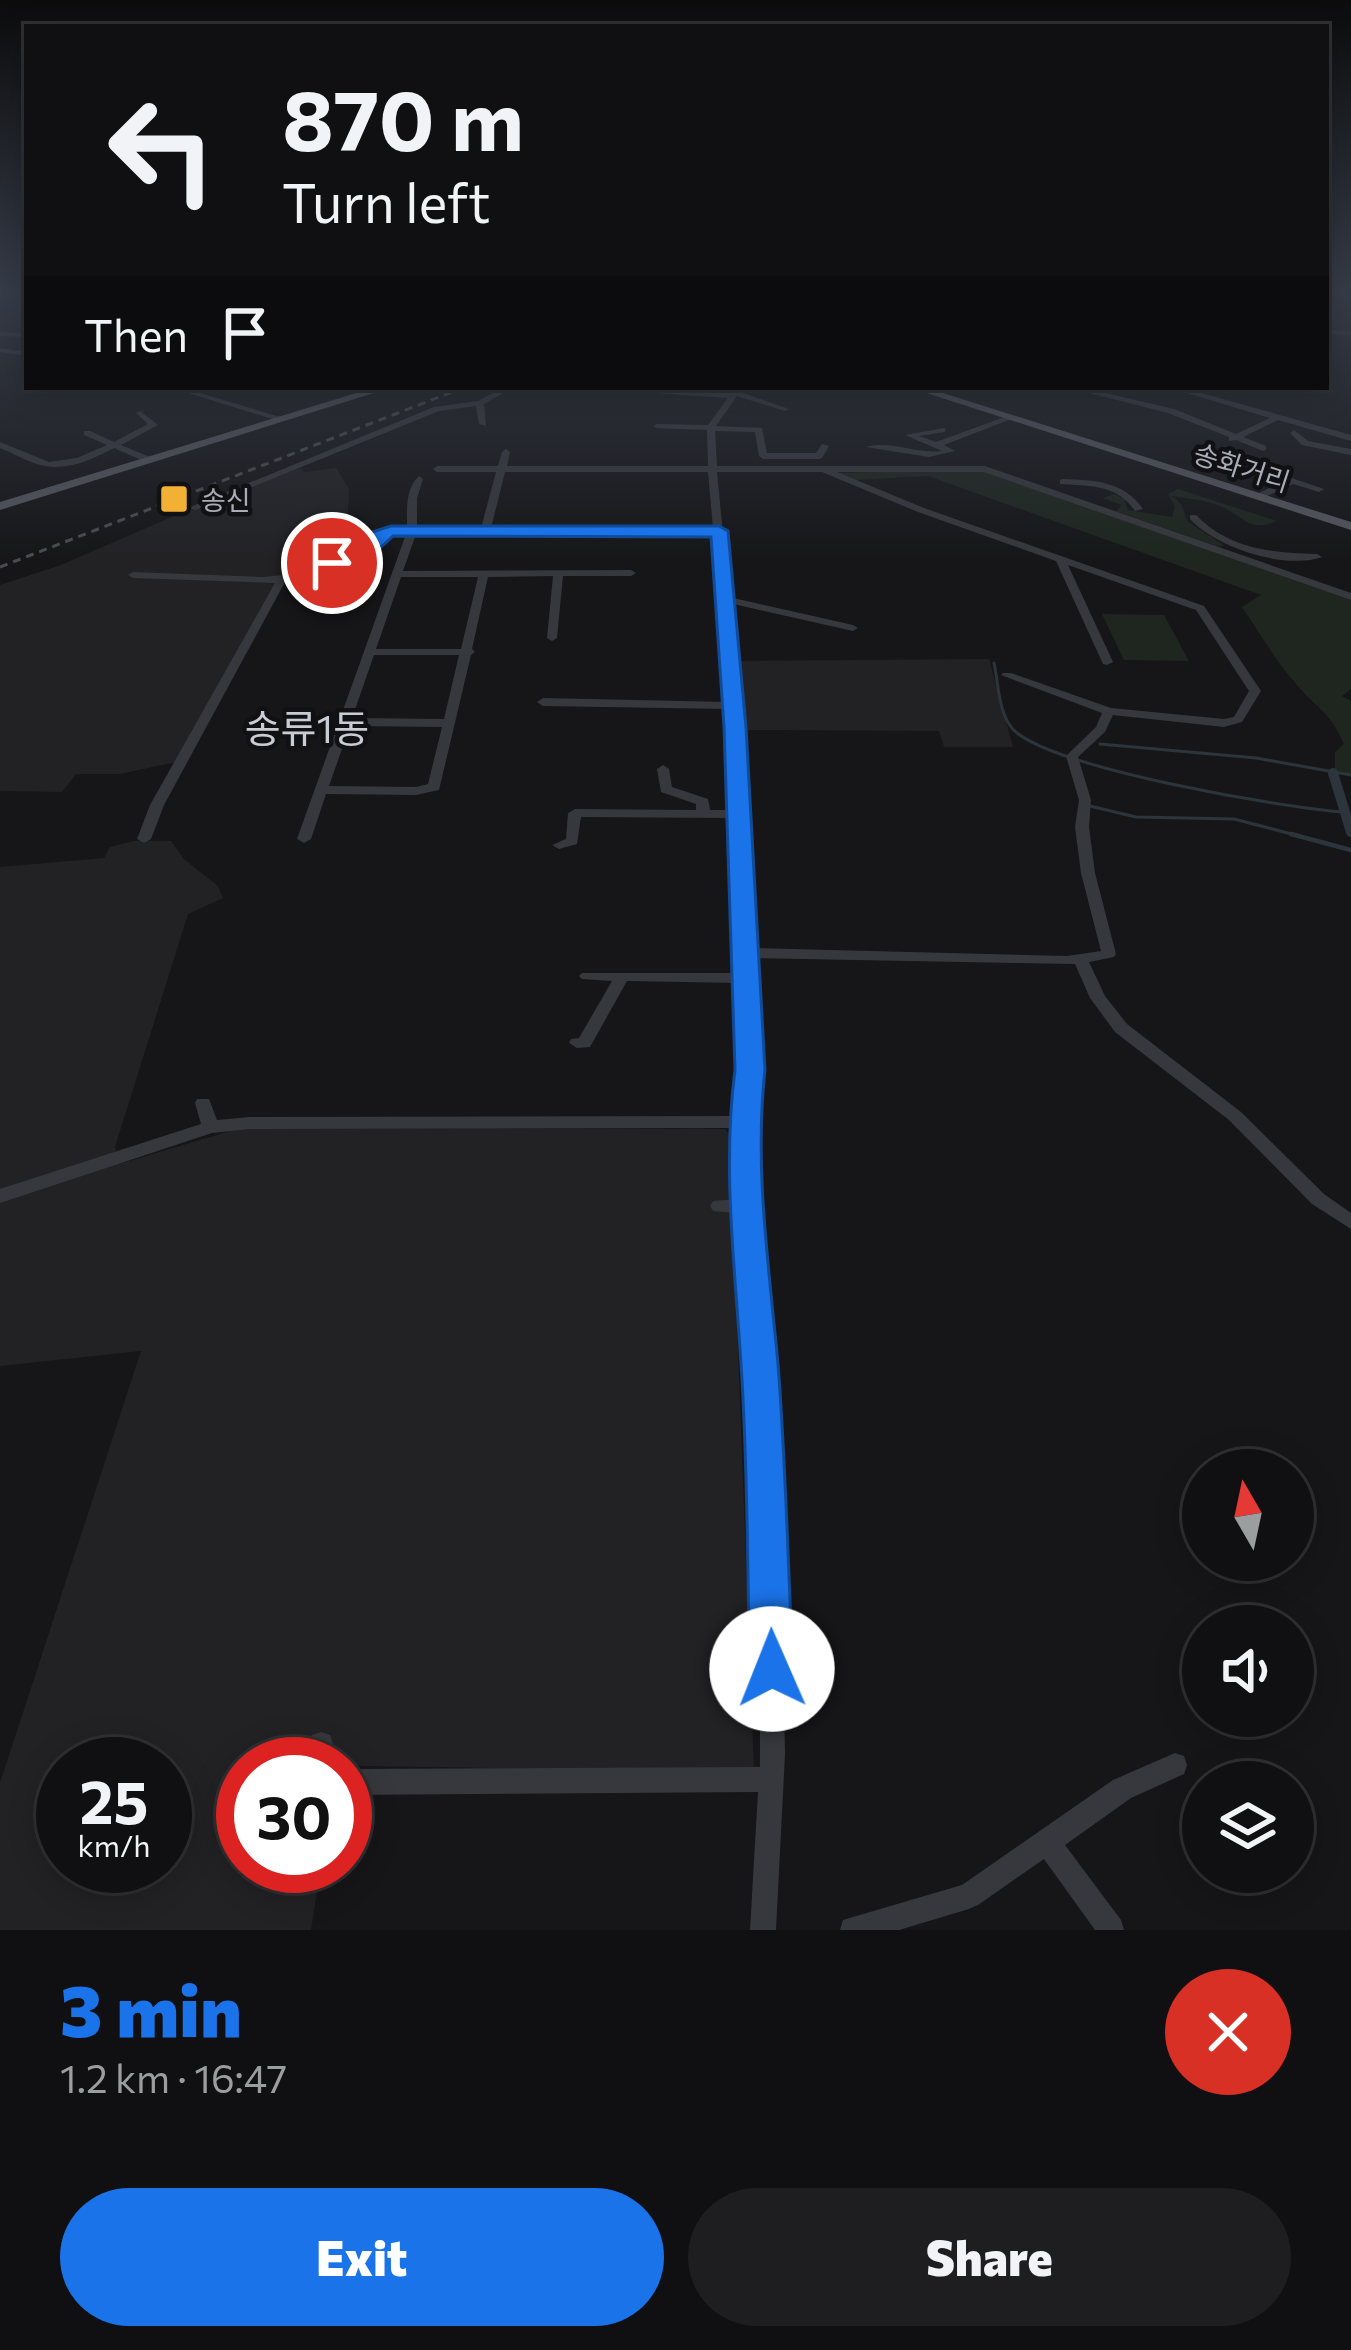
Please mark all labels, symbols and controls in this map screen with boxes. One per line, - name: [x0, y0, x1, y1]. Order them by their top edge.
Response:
- text: 870 m: [282, 66, 524, 168]
- icon: left: [84, 72, 240, 228]
- text: Turn left: [282, 168, 490, 234]
- icon: arrive: [212, 300, 278, 366]
- text: Then: [84, 306, 188, 361]
- street label: 송화거리: [1190, 436, 1294, 498]
- marker: 송신: [158, 483, 190, 515]
- place label: 송신: [201, 483, 251, 516]
- pin: [281, 512, 383, 614]
- icon: arrive: [299, 530, 365, 596]
- district label: 송류1동: [245, 703, 369, 751]
- north arrow: [1182, 1449, 1314, 1581]
- map controls: [1182, 1449, 1314, 1893]
- button: sound: [1182, 1605, 1314, 1737]
- position arrow: [709, 1606, 835, 1732]
- speed limit sign: 30: [216, 1737, 372, 1893]
- button: layers: [1182, 1761, 1314, 1893]
- text: 25: [79, 1763, 149, 1836]
- text: km/h: [78, 1826, 150, 1863]
- text: 3 min: [60, 1964, 242, 2052]
- button: close: [1165, 1969, 1291, 2095]
- text: 1.2 km · 16:47: [60, 2053, 287, 2101]
- button: Exit: [60, 2188, 664, 2326]
- button: Share: [688, 2188, 1291, 2326]

